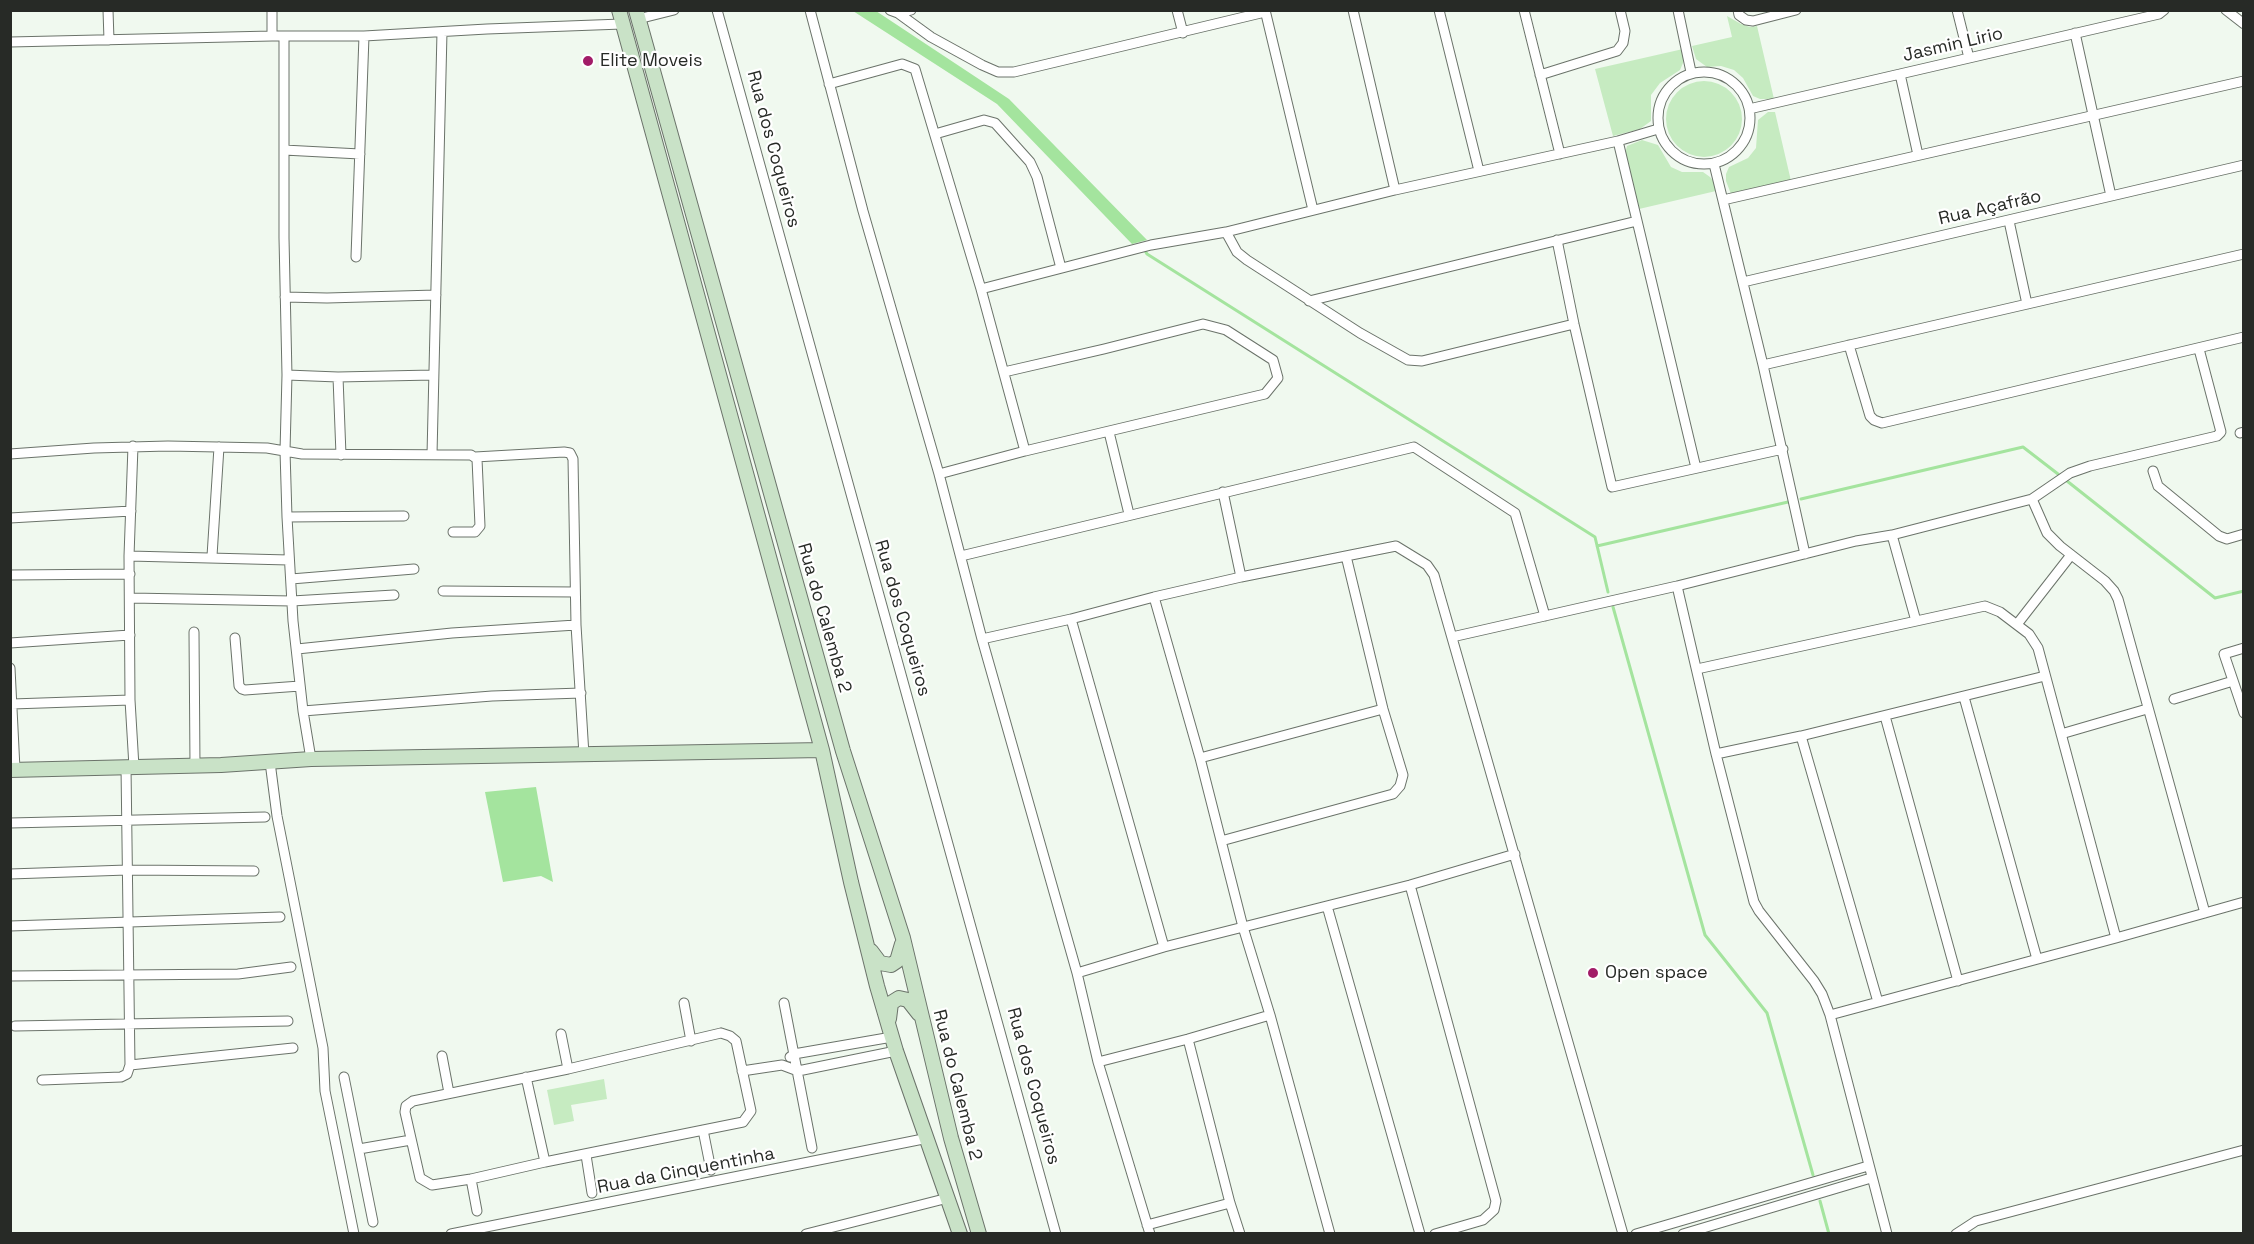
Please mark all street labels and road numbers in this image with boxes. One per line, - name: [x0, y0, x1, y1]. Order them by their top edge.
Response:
- street label: Jasmin Lirio: [1901, 23, 2005, 67]
- street label: Rua dos Coqueiros: [742, 68, 804, 230]
- street label: Rua Açafrão: [1936, 186, 2044, 230]
- street label: Rua dos Coqueiros: [869, 537, 935, 699]
- street label: Rua do Calemba 2: [792, 541, 856, 695]
- street label: Rua dos Coqueiros: [1002, 1005, 1064, 1167]
- street label: Rua do Calemba 2: [928, 1007, 986, 1163]
- street label: Rua da Cinquentinha: [596, 1143, 776, 1199]

